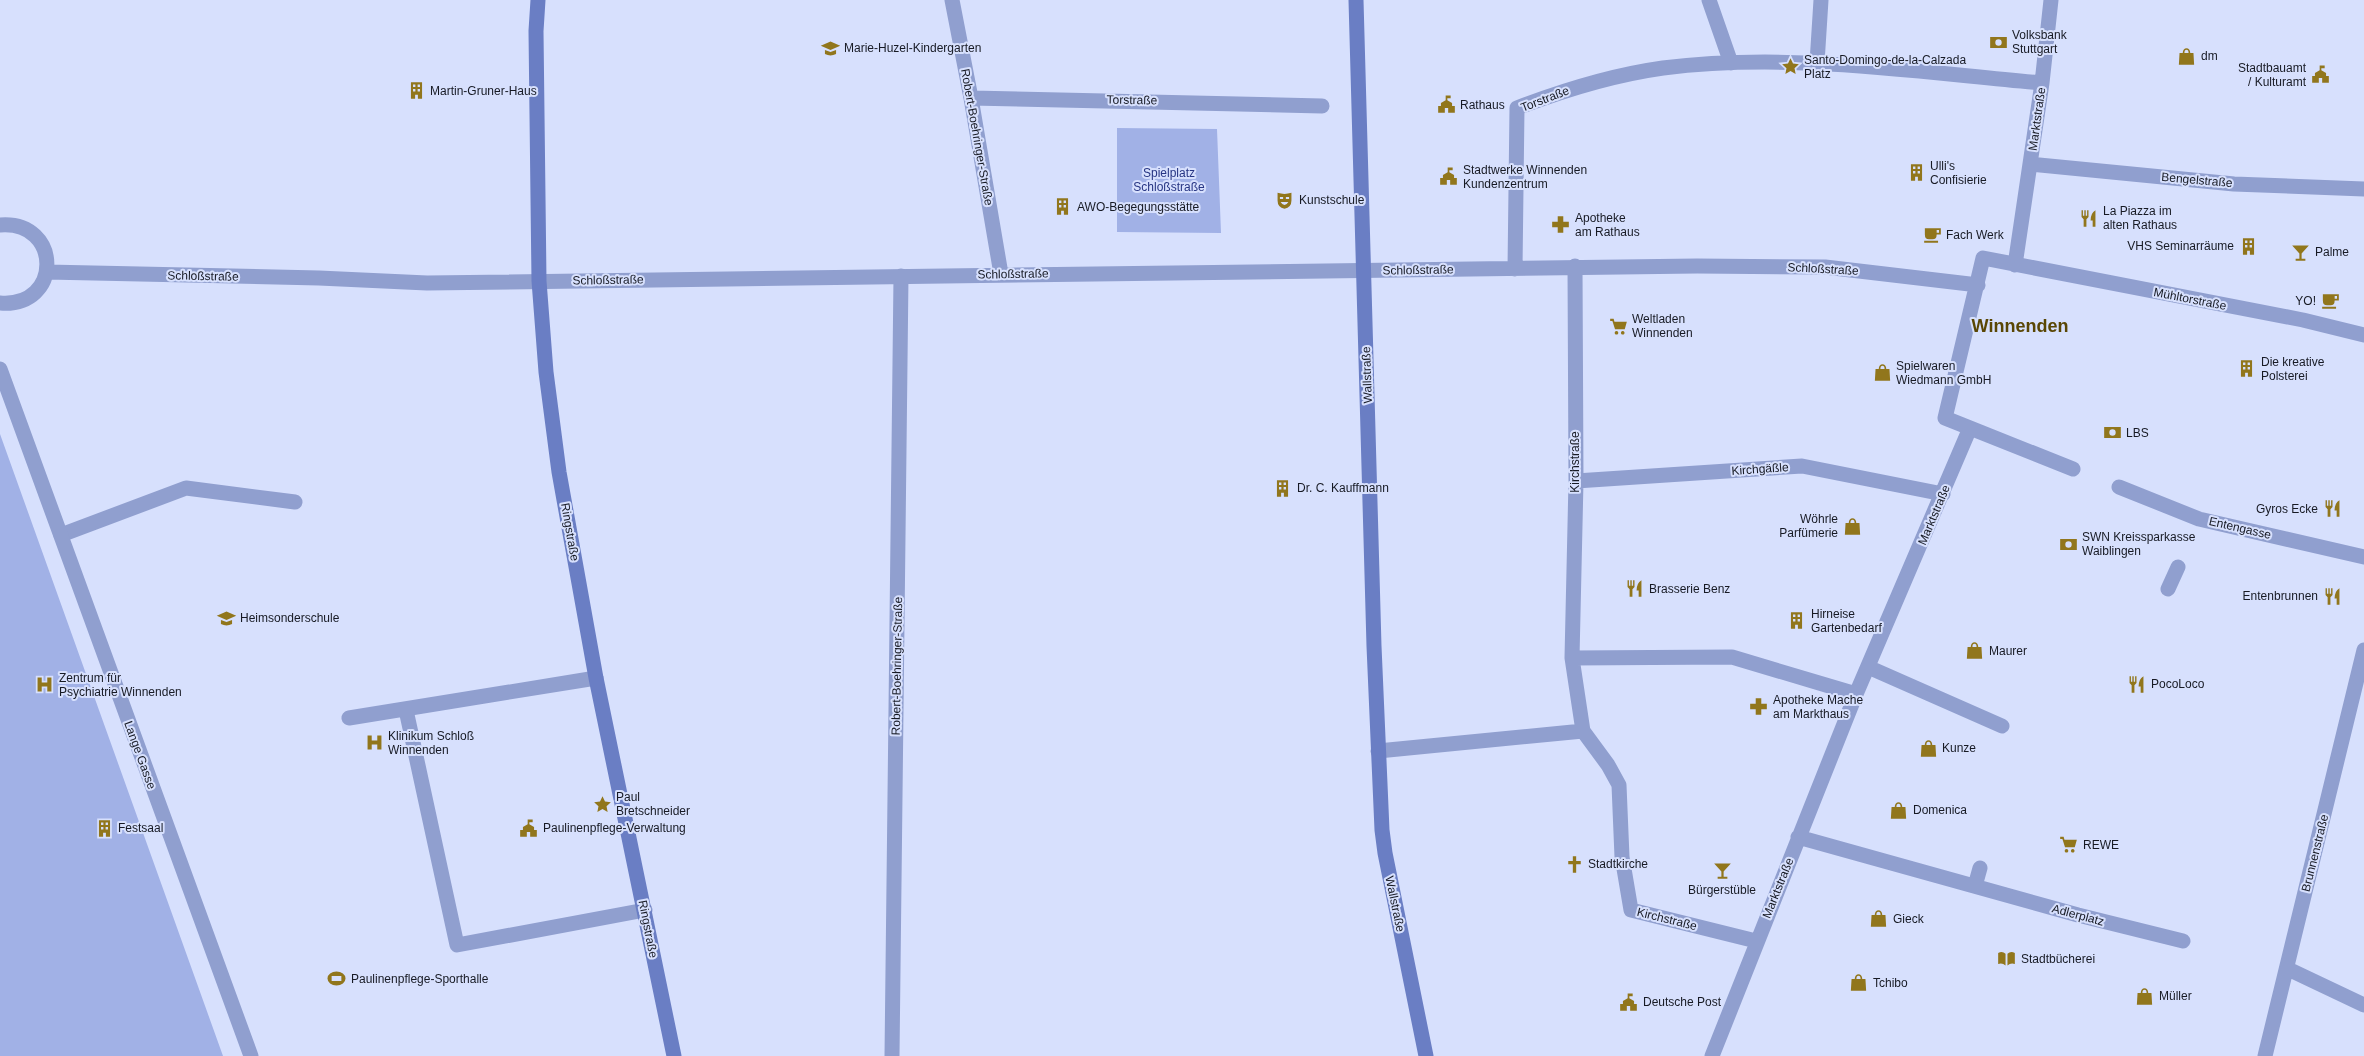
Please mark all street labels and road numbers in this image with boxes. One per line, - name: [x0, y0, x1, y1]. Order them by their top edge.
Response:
- street label: Robert-Boehringer-Straße: [958, 67, 996, 207]
- street label: Torstraße: [1519, 83, 1571, 115]
- street label: Marktstraße: [2026, 86, 2048, 152]
- street label: Torstraße: [1107, 93, 1158, 107]
- street label: Bengelstraße: [2161, 170, 2233, 190]
- street label: Schloßstraße: [1787, 260, 1859, 278]
- street label: Schloßstraße: [1382, 262, 1454, 278]
- street label: Schloßstraße: [977, 266, 1049, 282]
- street label: Schloßstraße: [167, 268, 239, 284]
- street label: Schloßstraße: [572, 272, 644, 288]
- street label: Mühltorstraße: [2152, 285, 2228, 313]
- street label: Wallstraße: [1359, 346, 1375, 404]
- street label: Kirchstraße: [1568, 431, 1582, 493]
- street label: Kirchgäßle: [1731, 460, 1789, 478]
- street label: Marktstraße: [1915, 483, 1953, 547]
- street label: Ringstraße: [558, 502, 582, 562]
- street label: Entengasse: [2208, 514, 2273, 542]
- street label: Robert-Boehringer-Straße: [889, 596, 905, 735]
- street label: Lange Gasse: [121, 719, 159, 791]
- street label: Brunnenstraße: [2299, 812, 2331, 893]
- street label: Marktstraße: [1760, 855, 1797, 920]
- street label: Wallstraße: [1382, 875, 1408, 934]
- street label: Ringstraße: [636, 899, 661, 959]
- street label: Adlerplatz: [2050, 901, 2106, 929]
- street label: Kirchstraße: [1636, 905, 1699, 933]

